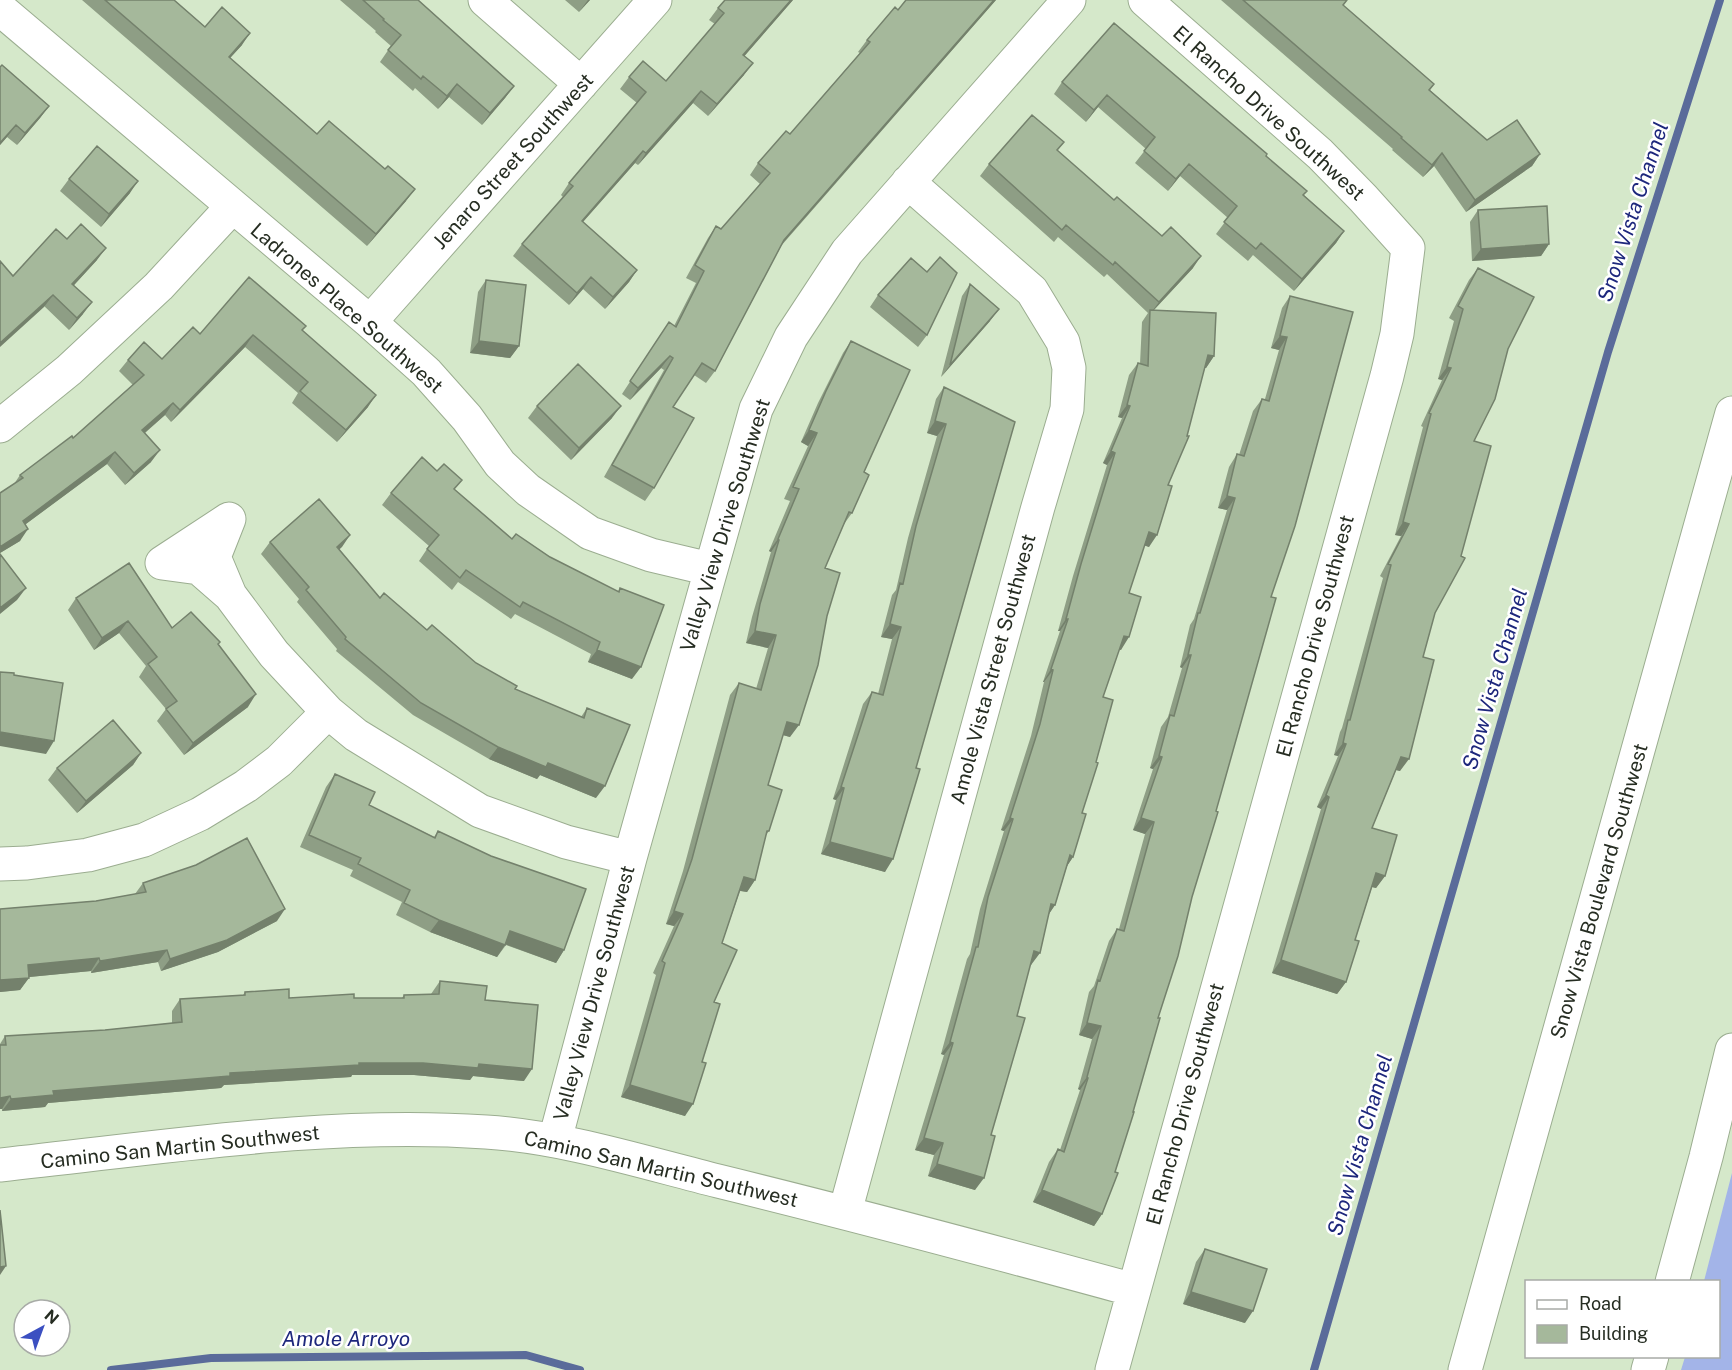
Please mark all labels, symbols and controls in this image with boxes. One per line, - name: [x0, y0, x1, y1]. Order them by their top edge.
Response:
- street label: El Rancho Drive Southwest: [1168, 21, 1370, 205]
- street label: Jenaro Street Southwest: [428, 68, 598, 254]
- water label: Snow Vista Channel: [1592, 119, 1673, 305]
- street label: Ladrones Place Southwest: [246, 218, 448, 398]
- street label: Valley View Drive Southwest: [675, 396, 775, 654]
- street label: El Rancho Drive Southwest: [1271, 512, 1359, 760]
- street label: Amole Vista Street Southwest: [945, 531, 1041, 807]
- water label: Snow Vista Channel: [1457, 585, 1532, 772]
- street label: Snow Vista Boulevard Southwest: [1545, 741, 1653, 1041]
- street label: Valley View Drive Southwest: [548, 863, 640, 1123]
- street label: El Rancho Drive Southwest: [1141, 980, 1229, 1228]
- water label: Snow Vista Channel: [1322, 1051, 1397, 1238]
- street label: Camino San Martin Southwest: [39, 1120, 321, 1174]
- street label: Camino San Martin Southwest: [522, 1126, 800, 1212]
- legend: [1525, 1280, 1720, 1358]
- text: Road: [1579, 1293, 1622, 1314]
- north arrow: [12, 1298, 72, 1358]
- text: N: [41, 1306, 62, 1328]
- text: Building: [1579, 1323, 1648, 1344]
- water label: Amole Arroyo: [282, 1326, 410, 1351]

